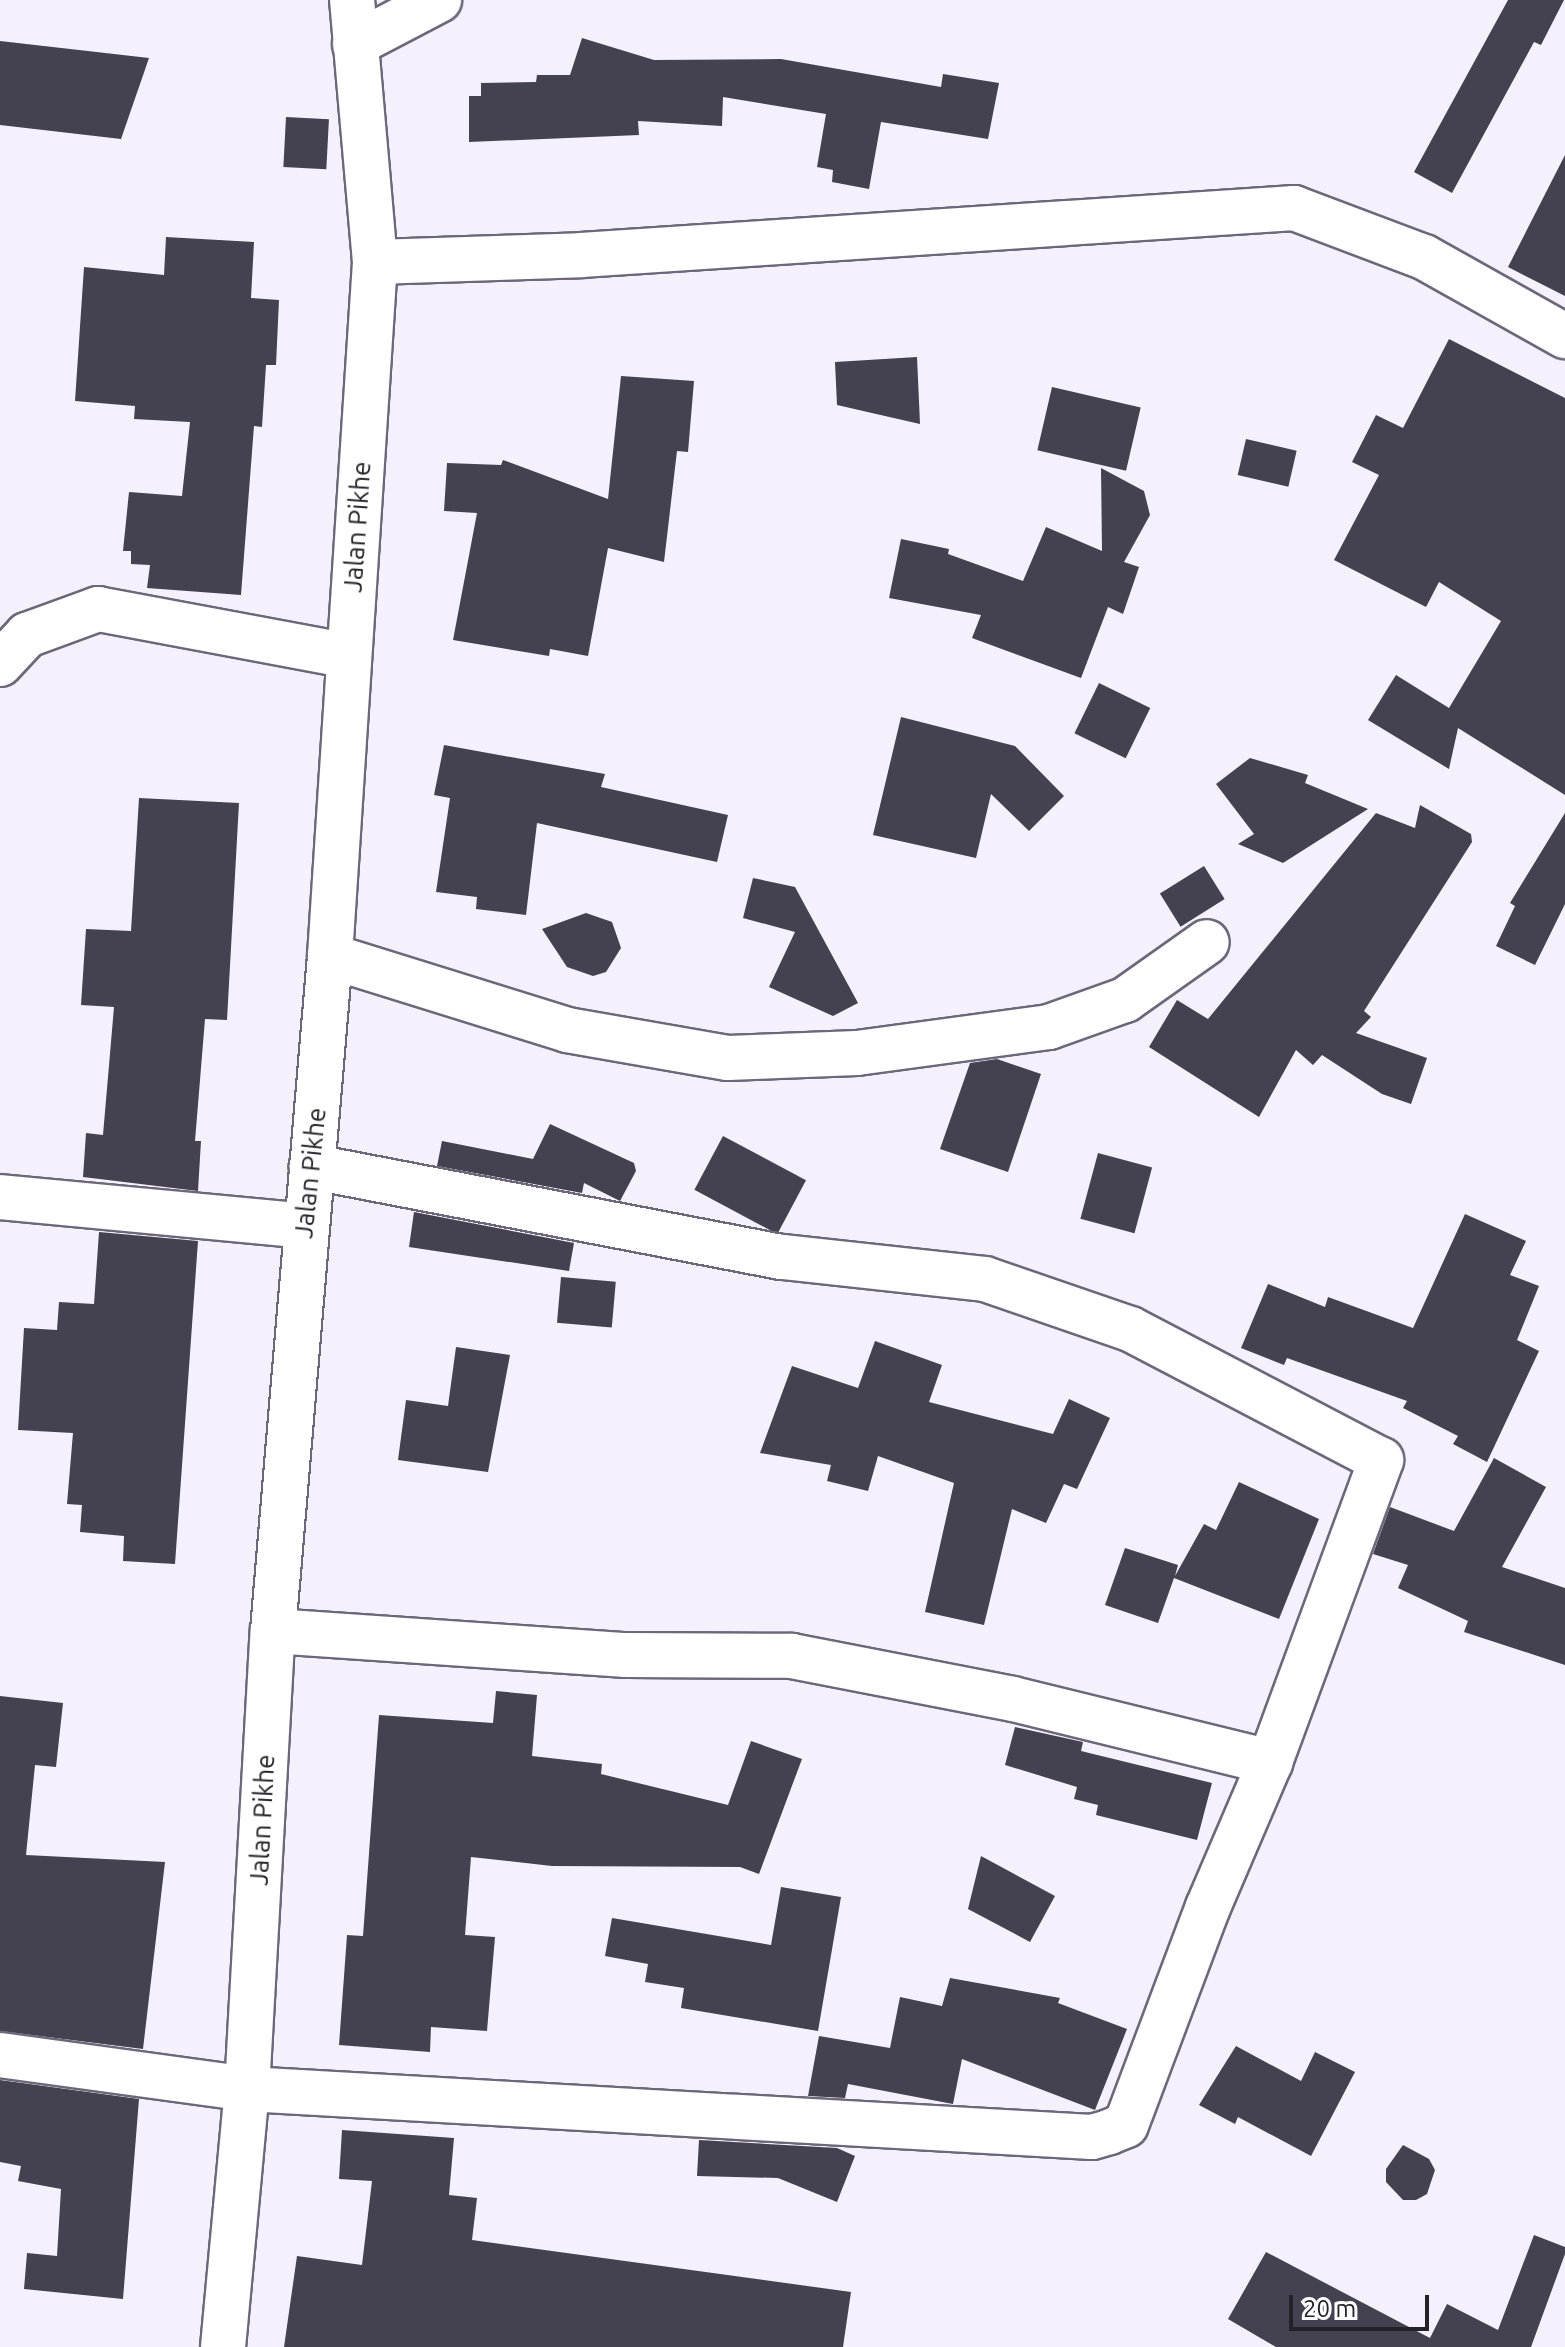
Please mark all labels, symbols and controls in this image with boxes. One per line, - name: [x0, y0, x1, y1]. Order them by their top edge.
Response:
- street label: Jalan Pikhe: [337, 460, 377, 594]
- street label: Jalan Pikhe: [288, 1106, 332, 1240]
- street label: Jalan Pikhe: [243, 1754, 281, 1886]
- scale bar: [1293, 2279, 1433, 2329]
- text: 20 m: [1303, 2295, 1356, 2322]

